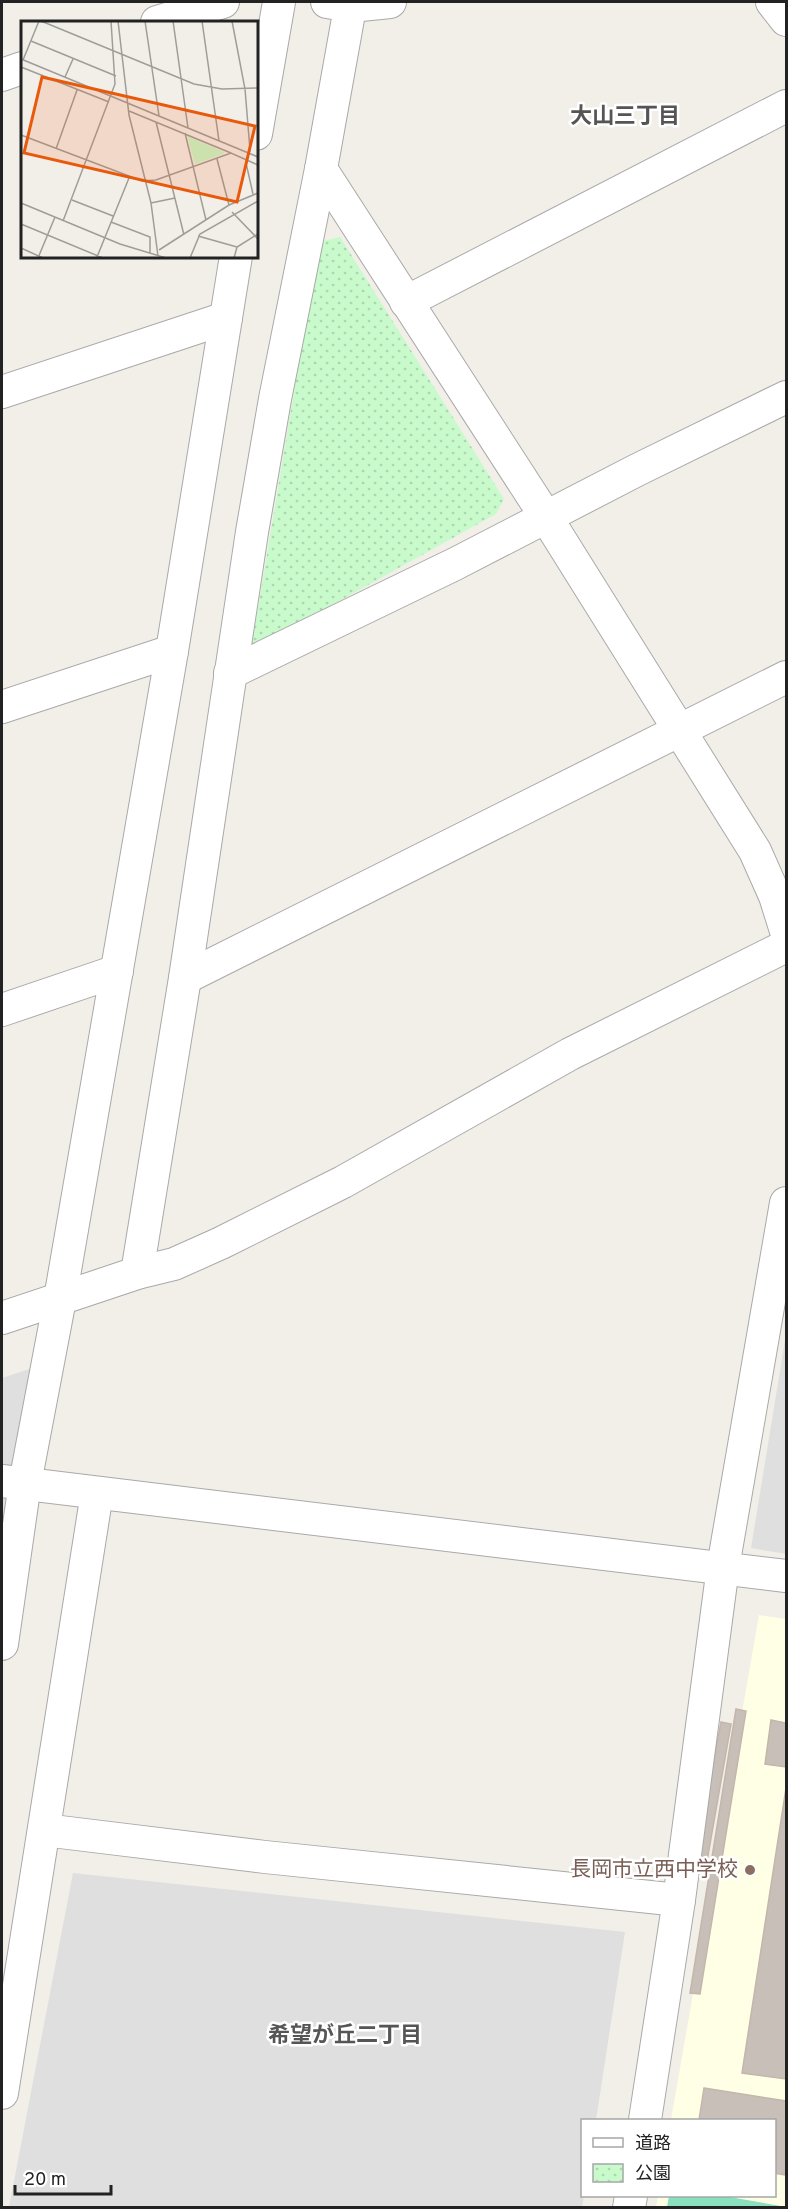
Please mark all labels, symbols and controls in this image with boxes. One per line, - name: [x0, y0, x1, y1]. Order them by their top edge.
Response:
- inset map: [21, 21, 258, 258]
- district label: 大山三丁目: [570, 104, 680, 131]
- place label: 長岡市立西中学校: [570, 1857, 738, 1884]
- marker: 長岡市立西中学校: [743, 1863, 757, 1877]
- district label: 希望が丘二丁目: [268, 2022, 422, 2050]
- legend: [581, 2119, 776, 2197]
- text: 道路: [635, 2133, 671, 2156]
- scale bar: [15, 2158, 111, 2196]
- text: 公園: [635, 2163, 671, 2186]
- text: 20 m: [24, 2169, 66, 2192]

